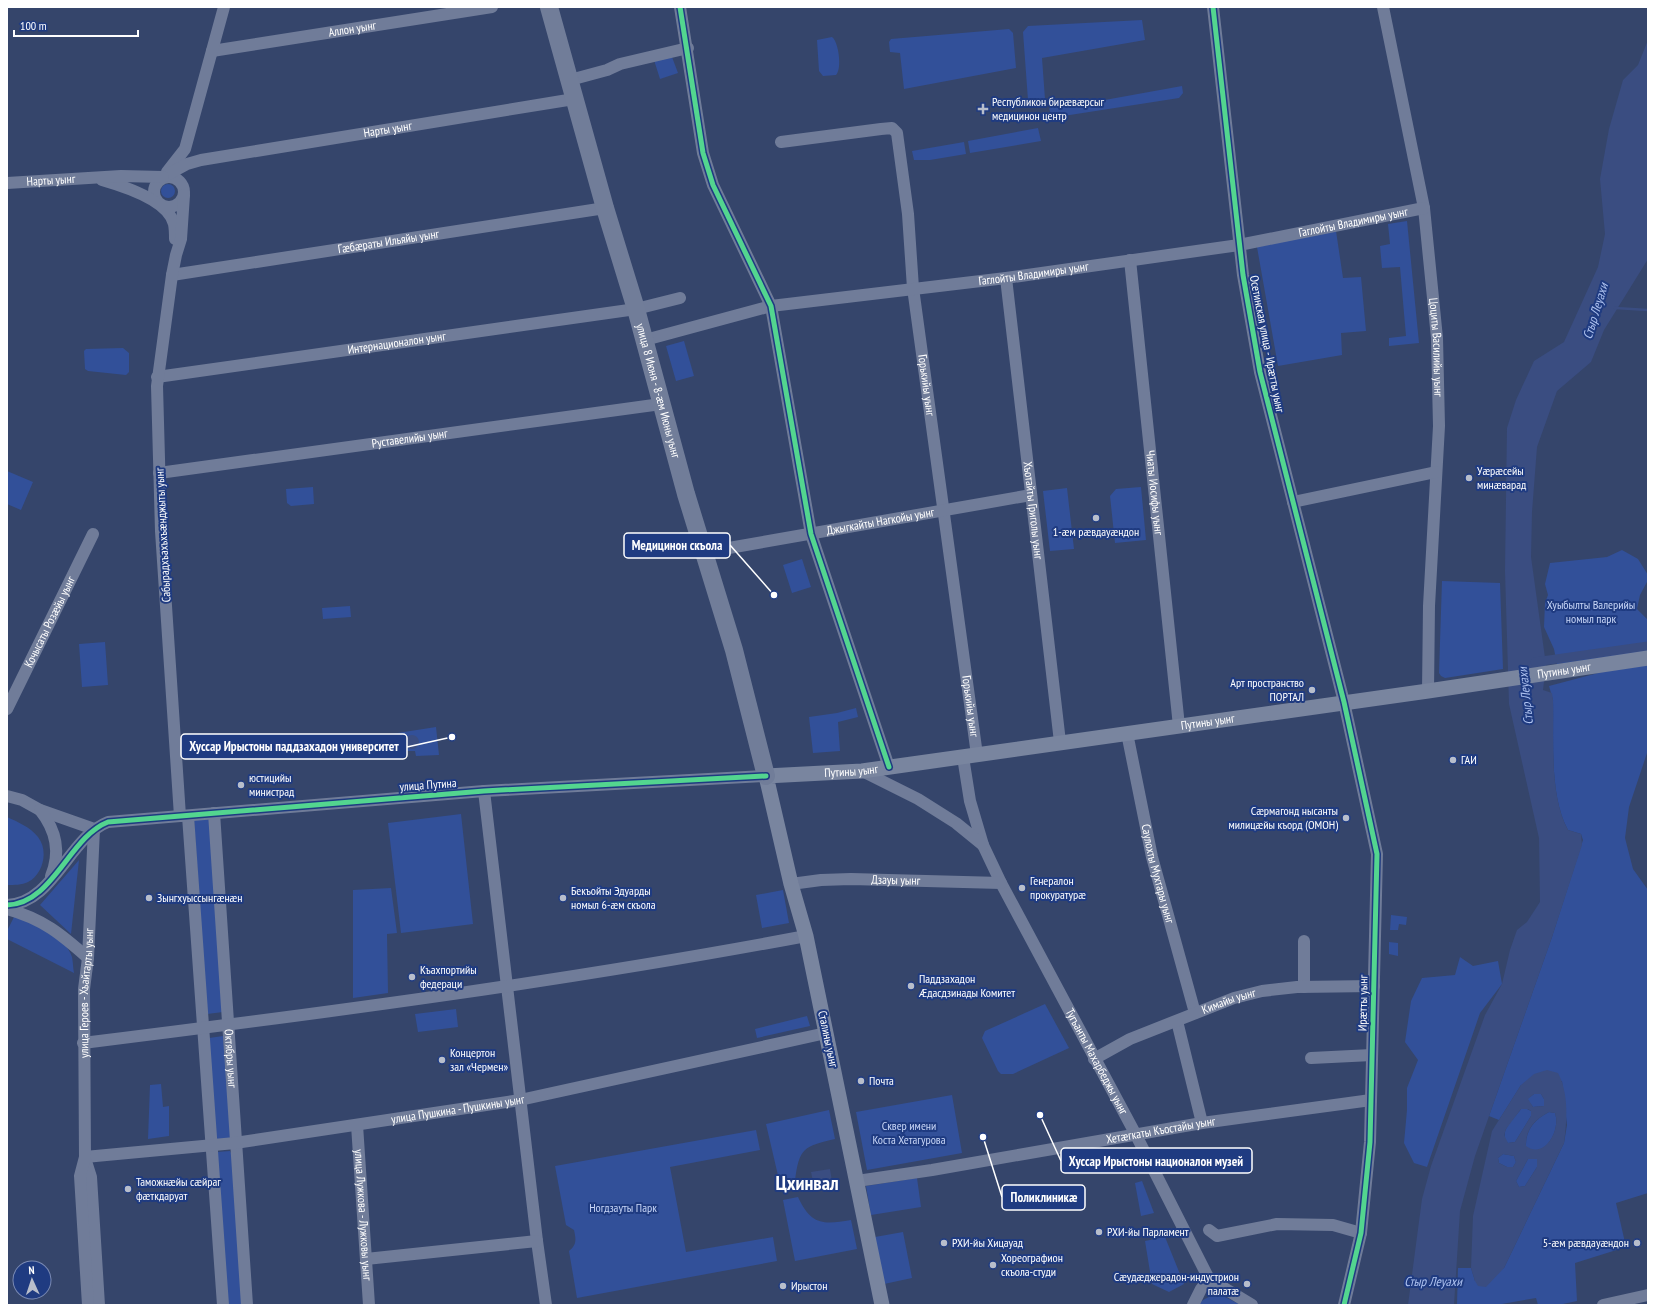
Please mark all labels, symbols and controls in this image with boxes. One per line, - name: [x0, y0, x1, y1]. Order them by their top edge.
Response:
- scale bar: [14, 12, 138, 38]
- street label: Аллон уынг: [327, 17, 378, 40]
- text: 100 m: [20, 18, 47, 33]
- place label: Республикон бирæвæрсыг медицинон центр: [992, 94, 1105, 123]
- marker: Республикон бирæвæрсыг медицинон центр: [977, 103, 989, 115]
- street label: Нарты уынг: [362, 118, 413, 140]
- street label: Нарты уынг: [26, 171, 76, 189]
- street label: Гаглойты Владимиры уынг: [1297, 203, 1409, 240]
- street label: Гæбæраты Ильяйы уынг: [337, 226, 441, 256]
- street label: Гаглойты Владимиры уынг: [978, 258, 1090, 288]
- street label: Осетинская улица - Ирæтты уынг: [1247, 274, 1288, 414]
- water label: Стыр Леуахи: [1579, 280, 1612, 341]
- street label: Цоциты Василийы уынг: [1426, 297, 1446, 397]
- street label: улица 8 Июня - 8-ӕм Июны уынг: [633, 322, 684, 460]
- street label: Интернационалон уынг: [346, 328, 447, 357]
- street label: Горькийы уынг: [915, 353, 939, 417]
- street label: Руставелийы уынг: [371, 425, 449, 451]
- street label: Чиаты Иосифы уынг: [1143, 449, 1167, 536]
- street label: Хъотайты Григолы уынг: [1020, 461, 1047, 561]
- place label: Уæрæсейы минæварад: [1477, 463, 1527, 492]
- street label: Сабырадхъахъхъæнджыты уынг: [151, 467, 174, 603]
- marker: Уæрæсейы минæварад: [1464, 473, 1474, 483]
- street label: Джыгкайты Нагкойы уынг: [825, 504, 936, 538]
- marker: 1-æм рӕвдауӕндон: [1091, 513, 1101, 523]
- place label: 1-æм рӕвдауӕндон: [1053, 524, 1139, 539]
- callout: Медицинон скъола: [624, 533, 730, 558]
- text: Медицинон скъола: [632, 537, 722, 554]
- street label: Кочысаты Розæйы уынг: [21, 573, 78, 670]
- park label: Хуыбылты Валерийы номыл парк: [1547, 597, 1635, 626]
- street label: Путины уынг: [1536, 659, 1592, 682]
- water label: Стыр Леуахи: [1514, 665, 1537, 726]
- street label: Горькийы уынг: [959, 674, 983, 738]
- place label: Арт пространство ПОРТАЛ: [1230, 675, 1304, 704]
- marker: Арт пространство ПОРТАЛ: [1307, 685, 1317, 695]
- street label: Путины уынг: [1180, 710, 1236, 733]
- callout: Хуссар Ирыстоны паддзахадон университет: [181, 734, 407, 759]
- text: Хуссар Ирыстоны паддзахадон университет: [189, 738, 399, 755]
- place label: ГАИ: [1461, 752, 1477, 767]
- marker: ГАИ: [1448, 755, 1458, 765]
- street label: Путины уынг: [824, 761, 879, 780]
- place label: юстицийы министрад: [249, 770, 295, 799]
- street label: улица Путина: [399, 775, 457, 794]
- marker: юстицийы министрад: [236, 780, 246, 790]
- place label: Сæрмагонд нысанты милицæйы къорд (ОМОН): [1229, 803, 1338, 832]
- marker: Сæрмагонд нысанты милицæйы къорд (ОМОН): [1341, 813, 1351, 823]
- street label: Саулохты Мухтары уынг: [1139, 823, 1178, 925]
- street label: Дзауы уынг: [871, 872, 921, 888]
- place label: Генералон прокуратурæ: [1030, 873, 1086, 902]
- place label: Бекъойты Эдуарды номыл 6-æм скъола: [571, 883, 656, 912]
- marker: Генералон прокуратурæ: [1017, 883, 1027, 893]
- place label: Зынгхуыссынгæнæн: [157, 890, 243, 905]
- marker: Зынгхуыссынгæнæн: [144, 893, 154, 903]
- marker: Бекъойты Эдуарды номыл 6-æм скъола: [558, 893, 568, 903]
- street label: улица Героев - Хъайтарты уынг: [76, 927, 96, 1058]
- place label: Къахпортийы федераци: [420, 962, 477, 991]
- place label: Паддзахадон Æдасдзинады Комитет: [918, 971, 1015, 1000]
- marker: Къахпортийы федераци: [407, 972, 417, 982]
- street label: Ирæтты уынг: [1355, 974, 1370, 1031]
- marker: Паддзахадон Æдасдзинады Комитет: [906, 981, 916, 991]
- street label: Кимайы уынг: [1199, 985, 1258, 1017]
- street label: Тугъанты Махарбеджы уынг: [1063, 1006, 1132, 1117]
- street label: Сталины уынг: [815, 1009, 842, 1069]
- street label: Октябры уынг: [222, 1029, 240, 1089]
- place label: Концертон зал «Чермен»: [450, 1045, 509, 1074]
- marker: Концертон зал «Чермен»: [437, 1055, 447, 1065]
- place label: Почта: [869, 1073, 894, 1088]
- marker: Почта: [856, 1076, 866, 1086]
- street label: улица Пушкина - Пушкины уынг: [390, 1091, 526, 1126]
- street label: Хетæгкаты Къостайы уынг: [1105, 1113, 1217, 1147]
- park label: Сквер имени Коста Хетагурова: [873, 1118, 946, 1147]
- callout: Хуссар Ирыстоны националон музей: [1061, 1148, 1252, 1173]
- street label: улица Лужкова - Лужковы уынг: [352, 1149, 375, 1281]
- text: Хуссар Ирыстоны националон музей: [1069, 1153, 1243, 1170]
- district label: Цхинвал: [775, 1170, 839, 1196]
- place label: Таможнæйы сæйраг фæткдаруат: [136, 1174, 221, 1203]
- marker: Таможнæйы сæйраг фæткдаруат: [123, 1184, 133, 1194]
- callout: Поликлиникæ: [1002, 1185, 1085, 1210]
- text: Поликлиникæ: [1011, 1189, 1078, 1206]
- park label: Ногдзауты Парк: [589, 1200, 657, 1215]
- place label: РХИ-йы Парламент: [1107, 1224, 1189, 1239]
- marker: РХИ-йы Парламент: [1094, 1227, 1104, 1237]
- place label: РХИ-йы Хицауад: [952, 1235, 1024, 1250]
- place label: 5-æм рӕвдауӕндон: [1543, 1235, 1629, 1250]
- marker: РХИ-йы Хицауад: [939, 1238, 949, 1248]
- marker: 5-æм рӕвдауӕндон: [1632, 1238, 1642, 1248]
- place label: Хореографион скъола-студи: [1001, 1250, 1063, 1279]
- north arrow: [12, 1260, 52, 1300]
- marker: Хореографион скъола-студи: [988, 1260, 998, 1270]
- text: N: [28, 1263, 35, 1277]
- place label: Сæудæджерадон-индустрион палатæ: [1114, 1269, 1239, 1298]
- water label: Стыр Леуахи: [1404, 1273, 1463, 1290]
- place label: Ирыстон: [791, 1278, 827, 1293]
- marker: Сæудæджерадон-индустрион палатæ: [1242, 1279, 1252, 1289]
- marker: Ирыстон: [778, 1281, 788, 1291]

